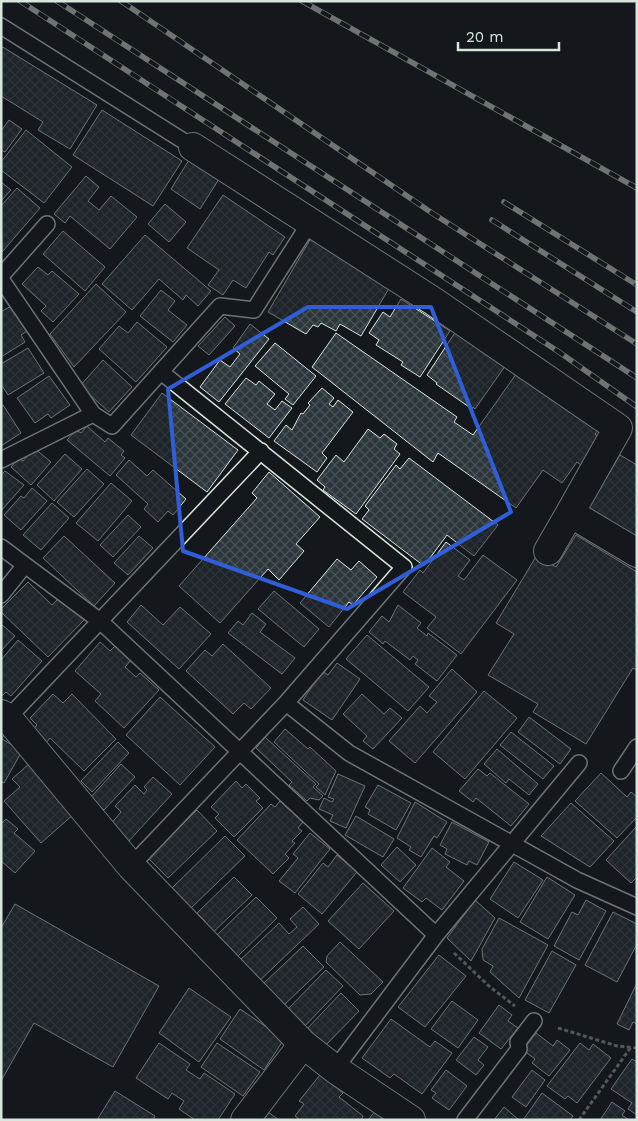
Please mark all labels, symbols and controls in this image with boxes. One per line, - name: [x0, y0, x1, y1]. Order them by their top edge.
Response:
- scale bar: [458, 20, 559, 52]
- text: 20 m: [466, 28, 504, 46]

